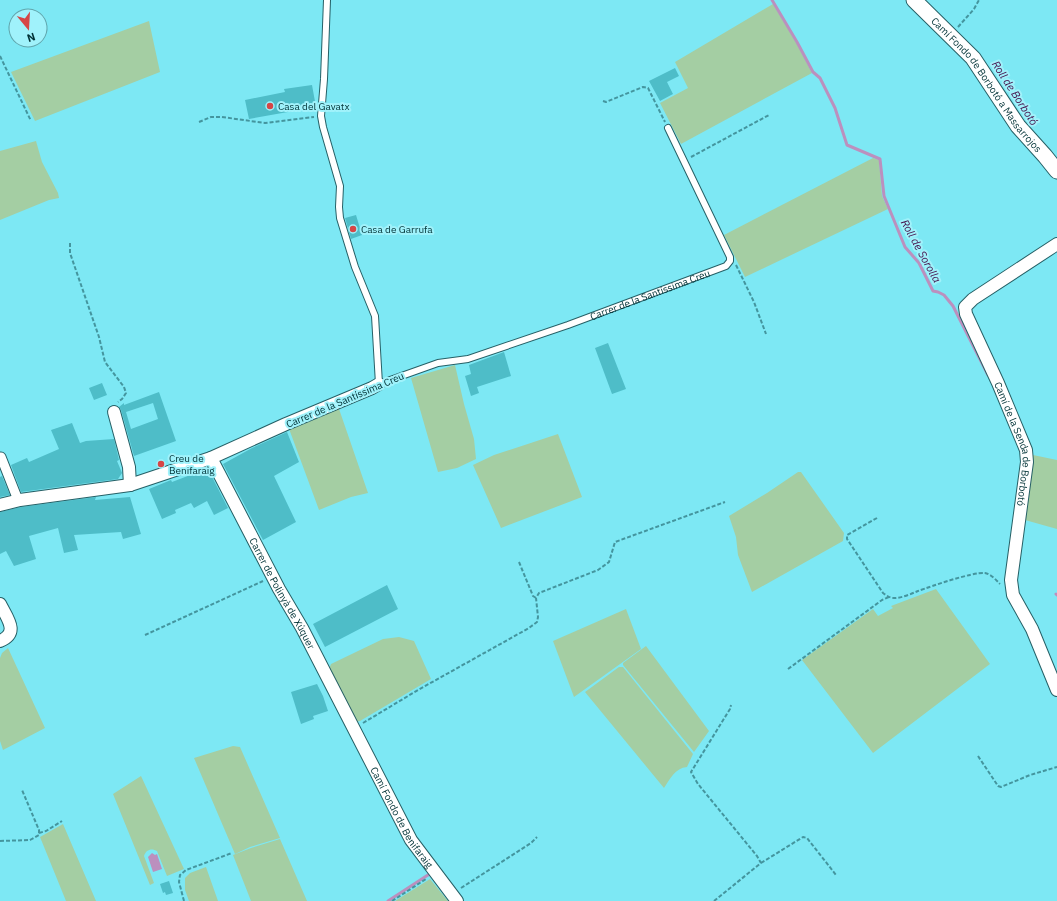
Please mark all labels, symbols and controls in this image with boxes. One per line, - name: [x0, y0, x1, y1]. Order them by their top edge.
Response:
- north arrow: [8, 8, 48, 48]
- street label: Camí Fondo de Borbotó a Massarrojos: [929, 14, 1045, 155]
- text: N: [25, 30, 37, 45]
- water label: Roll de Borbotó: [989, 58, 1041, 128]
- place label: Casa del Gavatx: [278, 100, 349, 113]
- marker: Casa del Gavatx: [265, 101, 275, 111]
- water label: Roll de Sorolla: [898, 217, 944, 285]
- place label: Casa de Garrufa: [361, 223, 433, 236]
- marker: Casa de Garrufa: [348, 224, 358, 234]
- street label: Carrer de la Santíssima Creu: [588, 266, 712, 323]
- street label: Carrer de la Santíssima Creu: [284, 369, 406, 431]
- street label: Camí de la Senda de Borbotó: [992, 380, 1033, 507]
- place label: Creu de Benifaraig: [169, 452, 215, 477]
- marker: Creu de Benifaraig: [156, 459, 166, 469]
- street label: Carrer de Polinyà de Xúquer: [247, 535, 318, 651]
- street label: Camí Fondo de Benifaraig: [368, 764, 437, 871]

